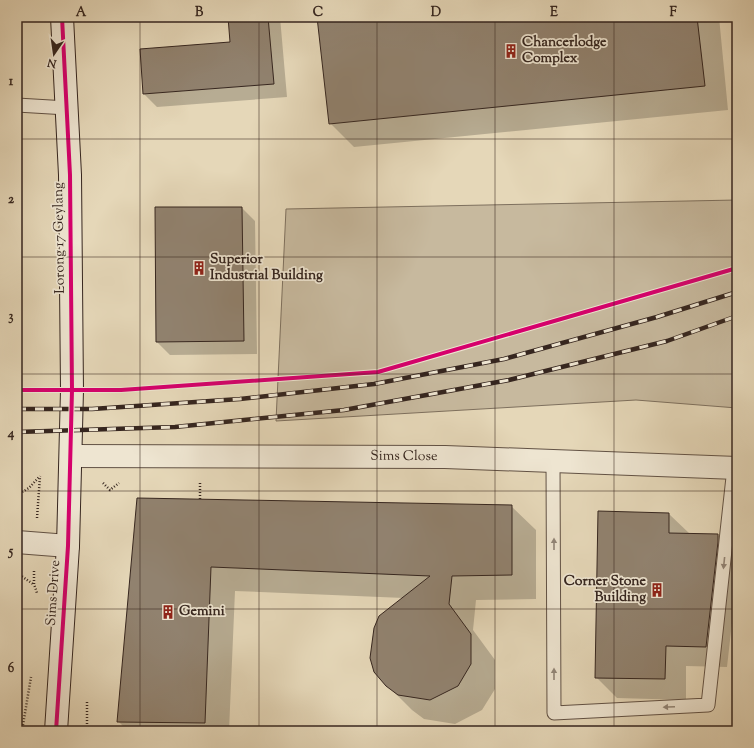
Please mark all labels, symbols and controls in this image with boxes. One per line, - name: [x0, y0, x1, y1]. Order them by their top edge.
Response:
- text: A: [76, 4, 87, 22]
- text: B: [195, 4, 204, 22]
- text: C: [313, 4, 323, 22]
- text: D: [431, 4, 441, 22]
- text: E: [550, 4, 558, 22]
- text: F: [669, 4, 677, 22]
- place label: Chancerlodge Complex: [522, 33, 607, 69]
- north arrow: [34, 34, 74, 74]
- building icon: Chancerlodge Complex: [503, 43, 519, 59]
- text: N: [46, 54, 59, 72]
- text: 1: [9, 73, 14, 91]
- street label: Lorong 17 Geylang: [49, 182, 71, 294]
- text: 2: [8, 191, 15, 209]
- place label: Superior Industrial Building: [210, 250, 323, 286]
- building icon: Superior Industrial Building: [191, 260, 207, 276]
- text: 3: [8, 308, 14, 326]
- text: 4: [7, 425, 15, 443]
- street label: Sims Close: [370, 447, 438, 467]
- one-way arrow: [551, 537, 557, 550]
- text: 5: [8, 543, 14, 561]
- one-way arrow: [720, 557, 727, 569]
- street label: Sims Drive: [42, 559, 66, 627]
- place label: Corner Stone Building: [564, 572, 646, 608]
- building icon: Corner Stone Building: [649, 582, 665, 598]
- place label: Gemini: [179, 602, 225, 622]
- building icon: Gemini: [160, 604, 176, 620]
- text: 6: [8, 660, 15, 678]
- one-way arrow: [551, 667, 557, 680]
- one-way arrow: [662, 704, 675, 710]

